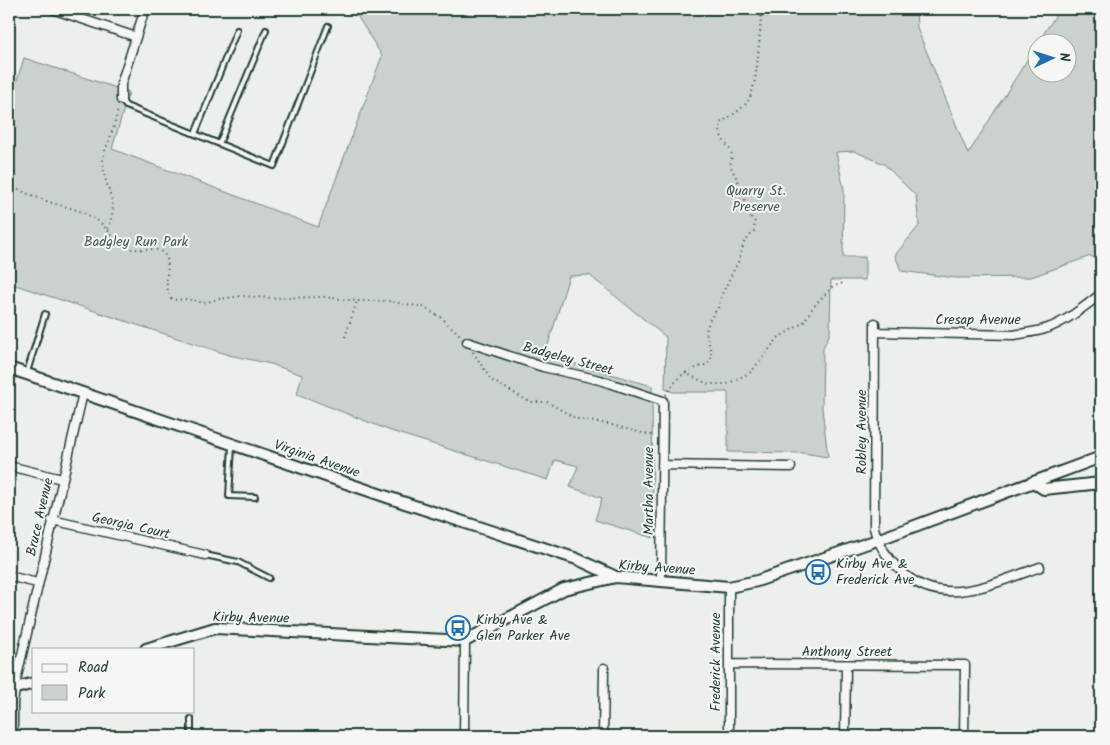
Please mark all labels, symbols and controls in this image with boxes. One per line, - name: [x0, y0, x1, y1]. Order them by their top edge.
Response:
- north arrow: [1028, 32, 1078, 82]
- text: N: [1053, 52, 1075, 62]
- park label: Quarry St. Preserve: [726, 180, 786, 218]
- park label: Badgley Run Park: [84, 231, 189, 253]
- street label: Cresap Avenue: [935, 309, 1021, 331]
- street label: Badgeley Street: [520, 336, 616, 382]
- street label: Robley Avenue: [851, 389, 873, 475]
- street label: Virginia Avenue: [271, 434, 364, 484]
- street label: Martha Avenue: [638, 446, 660, 535]
- street label: Bruce Avenue: [20, 475, 60, 558]
- street label: Georgia Court: [90, 506, 173, 546]
- place label: Kirby Ave & Frederick Ave: [836, 553, 915, 591]
- street label: Kirby Avenue: [618, 554, 697, 582]
- bus stop icon: Kirby Ave & Frederick Ave: [805, 559, 831, 585]
- street label: Kirby Avenue: [212, 606, 290, 630]
- place label: Kirby Ave & Glen Parker Ave: [476, 609, 571, 647]
- street label: Frederick Avenue: [705, 612, 727, 712]
- bus stop icon: Kirby Ave & Glen Parker Ave: [445, 615, 471, 641]
- street label: Anthony Street: [802, 641, 893, 663]
- legend: [32, 648, 195, 712]
- text: Road: [78, 656, 109, 680]
- text: Park: [78, 682, 106, 706]

